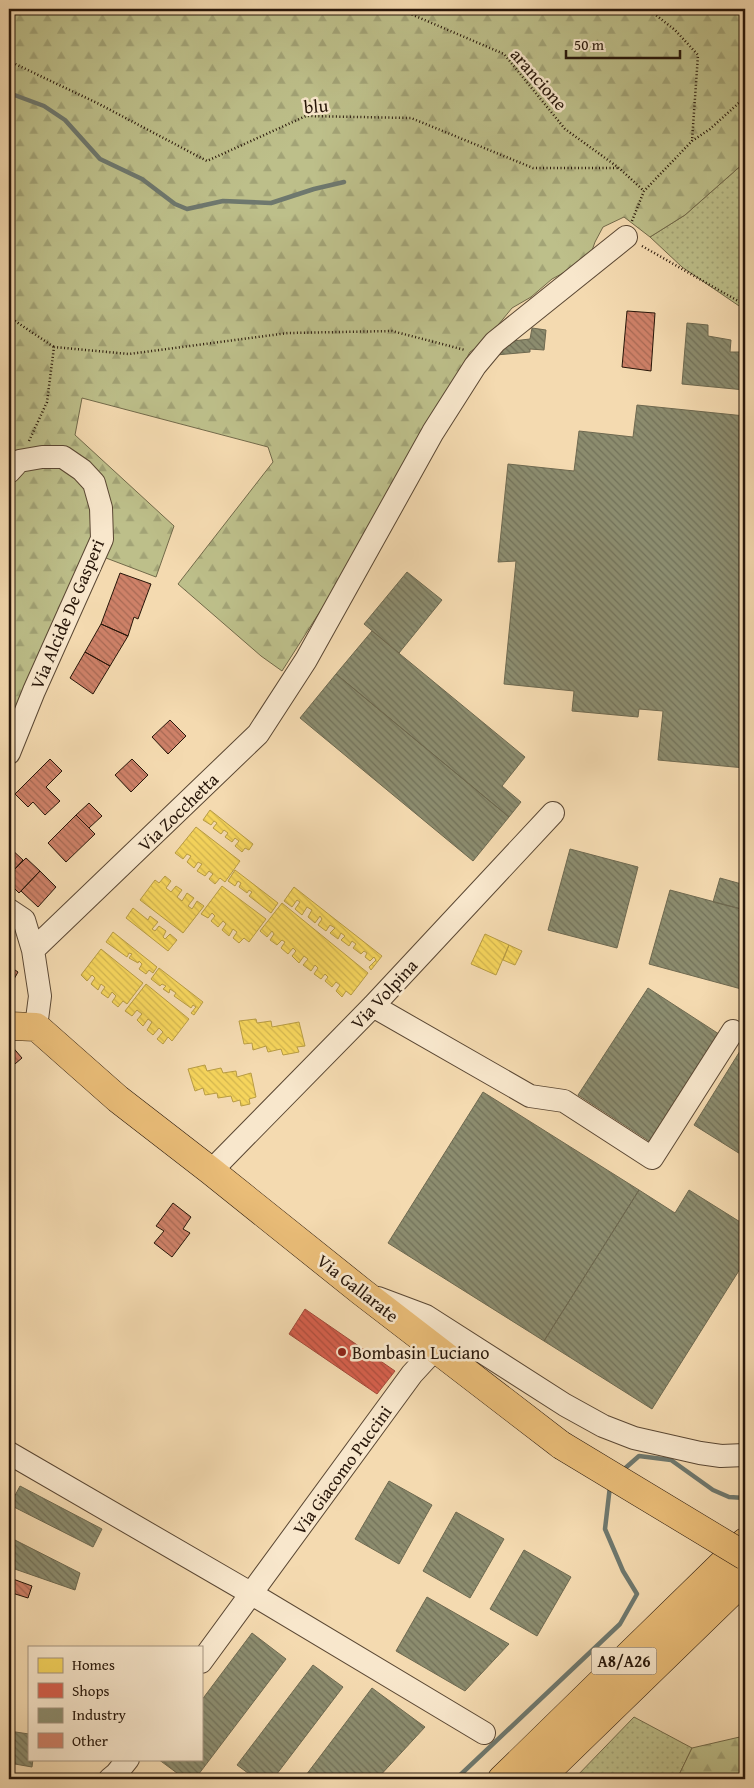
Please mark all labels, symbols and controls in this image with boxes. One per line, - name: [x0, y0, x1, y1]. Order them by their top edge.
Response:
- scale bar: [566, 28, 680, 60]
- text: 50 m: [574, 34, 605, 55]
- street label: arancione: [504, 42, 574, 116]
- street label: blu: [303, 91, 329, 120]
- street label: Via Alcide De Gasperi: [23, 535, 111, 693]
- street label: Via Zocchetta: [131, 766, 225, 858]
- street label: Via Volpina: [344, 952, 424, 1035]
- street label: Via Gallarate: [311, 1247, 405, 1329]
- place label: Bombasin Luciano: [352, 1339, 490, 1366]
- marker: Bombasin Luciano: [336, 1346, 348, 1358]
- street label: Via Giacomo Puccini: [286, 1400, 398, 1540]
- legend: [28, 1646, 202, 1760]
- road number: A8/A26: [592, 1648, 656, 1674]
- text: Homes: [72, 1654, 115, 1675]
- text: Shops: [72, 1680, 109, 1701]
- text: Industry: [72, 1704, 127, 1725]
- text: Other: [72, 1730, 108, 1751]

